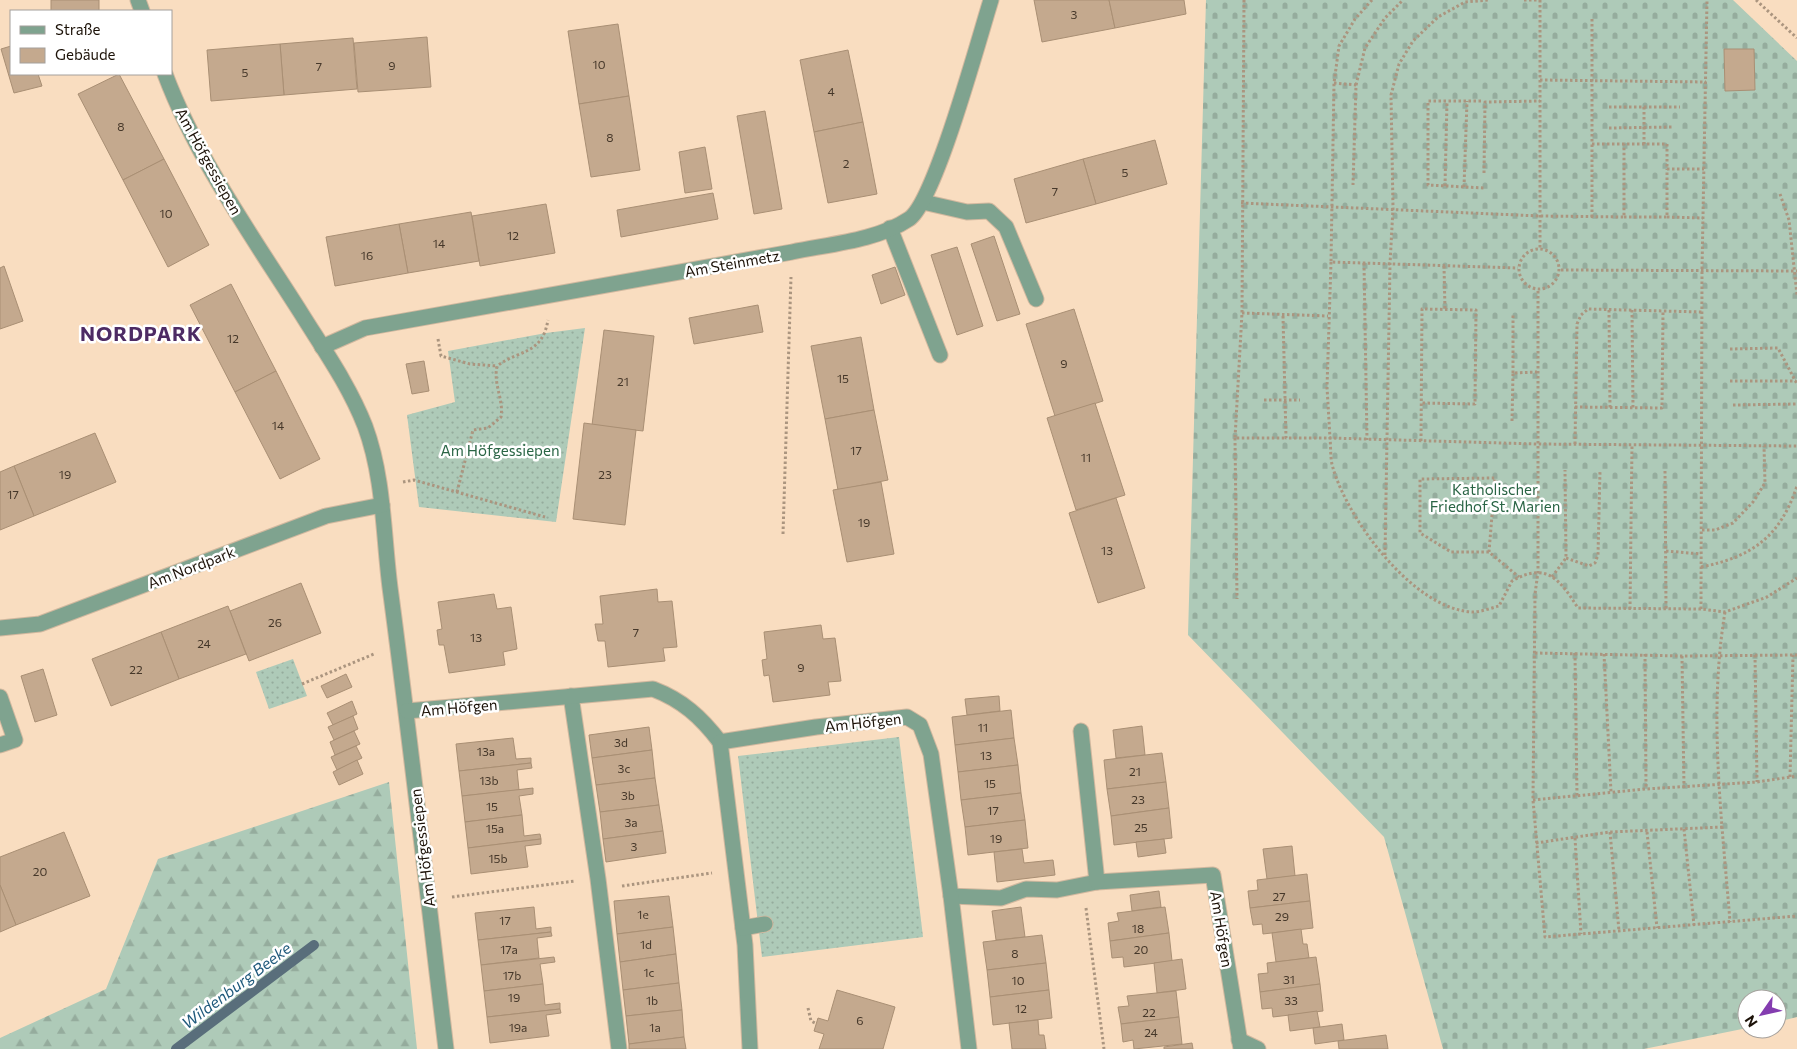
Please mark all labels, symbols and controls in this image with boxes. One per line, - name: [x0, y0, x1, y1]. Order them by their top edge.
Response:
- house number: 3: [1071, 7, 1078, 21]
- legend: [10, 10, 172, 75]
- text: Straße: [55, 20, 101, 38]
- text: Gebäude: [55, 45, 116, 63]
- house number: 10: [593, 57, 606, 71]
- house number: 9: [388, 58, 396, 72]
- house number: 7: [316, 59, 322, 73]
- house number: 5: [242, 65, 249, 79]
- house number: 4: [827, 84, 835, 98]
- street label: Am Höfgessiepen: [172, 105, 246, 217]
- house number: 8: [117, 119, 125, 133]
- house number: 8: [606, 130, 614, 144]
- house number: 2: [843, 156, 850, 170]
- house number: 5: [1122, 165, 1129, 179]
- house number: 7: [1052, 184, 1058, 198]
- house number: 10: [160, 206, 173, 220]
- house number: 12: [507, 228, 519, 242]
- house number: 14: [433, 236, 445, 250]
- street label: Am Steinmetz: [683, 246, 781, 280]
- house number: 16: [361, 248, 373, 262]
- district label: NORDPARK: [80, 321, 202, 345]
- house number: 12: [227, 331, 239, 345]
- house number: 9: [1060, 356, 1068, 370]
- house number: 15: [837, 371, 849, 385]
- house number: 21: [617, 374, 629, 388]
- house number: 14: [272, 418, 284, 432]
- park label: Am Höfgessiepen: [441, 441, 560, 459]
- house number: 17: [850, 443, 862, 457]
- house number: 11: [1081, 450, 1091, 464]
- house number: 19: [59, 467, 71, 481]
- house number: 23: [598, 467, 612, 481]
- park label: Katholischer Friedhof St. Marien: [1430, 480, 1560, 515]
- house number: 17: [7, 487, 19, 501]
- house number: 19: [858, 515, 870, 529]
- street label: Am Nordpark: [145, 542, 237, 592]
- house number: 13: [1101, 543, 1113, 557]
- house number: 26: [268, 615, 282, 629]
- house number: 7: [633, 625, 639, 639]
- house number: 13: [470, 630, 482, 644]
- house number: 24: [197, 636, 211, 650]
- house number: 9: [797, 660, 805, 674]
- house number: 22: [129, 662, 143, 676]
- street label: Am Höfgen: [420, 695, 498, 719]
- street label: Am Höfgen: [824, 709, 902, 735]
- house number: 11: [978, 720, 988, 734]
- house number: 3d: [614, 735, 628, 749]
- house number: 13a: [477, 744, 495, 758]
- house number: 13: [980, 748, 992, 762]
- house number: 3c: [618, 761, 630, 775]
- house number: 21: [1129, 764, 1141, 778]
- house number: 13b: [479, 773, 499, 787]
- house number: 15: [984, 776, 996, 790]
- street label: Am Höfgessiepen: [406, 788, 438, 908]
- house number: 3b: [621, 788, 635, 802]
- house number: 23: [1131, 792, 1145, 806]
- house number: 15: [486, 799, 498, 813]
- house number: 17: [987, 803, 999, 817]
- house number: 3a: [624, 815, 638, 829]
- house number: 25: [1134, 820, 1148, 834]
- house number: 15a: [486, 821, 504, 835]
- house number: 19: [990, 831, 1002, 845]
- house number: 3: [631, 839, 638, 853]
- house number: 15b: [488, 851, 508, 865]
- house number: 20: [33, 864, 47, 878]
- house number: 27: [1273, 889, 1285, 903]
- street label: Am Höfgen: [1207, 890, 1237, 968]
- house number: 1e: [637, 907, 649, 921]
- house number: 29: [1275, 909, 1289, 923]
- house number: 17: [499, 913, 511, 927]
- house number: 18: [1132, 921, 1144, 935]
- water label: Wildenburg Beeke: [178, 937, 295, 1032]
- house number: 1d: [640, 937, 652, 951]
- house number: 17a: [500, 942, 518, 956]
- house number: 20: [1134, 942, 1148, 956]
- house number: 8: [1011, 946, 1019, 960]
- house number: 1c: [643, 965, 655, 979]
- house number: 17b: [503, 968, 521, 982]
- house number: 31: [1283, 972, 1295, 986]
- house number: 10: [1012, 973, 1025, 987]
- north arrow: [1737, 989, 1787, 1039]
- house number: 19: [508, 990, 520, 1004]
- house number: 1b: [646, 993, 658, 1007]
- house number: 33: [1284, 993, 1298, 1007]
- house number: 12: [1015, 1001, 1027, 1015]
- house number: 22: [1142, 1005, 1156, 1019]
- text: N: [1741, 1012, 1761, 1031]
- house number: 6: [856, 1013, 864, 1027]
- house number: 19a: [509, 1020, 527, 1034]
- house number: 1a: [649, 1020, 661, 1034]
- house number: 24: [1144, 1025, 1158, 1039]

